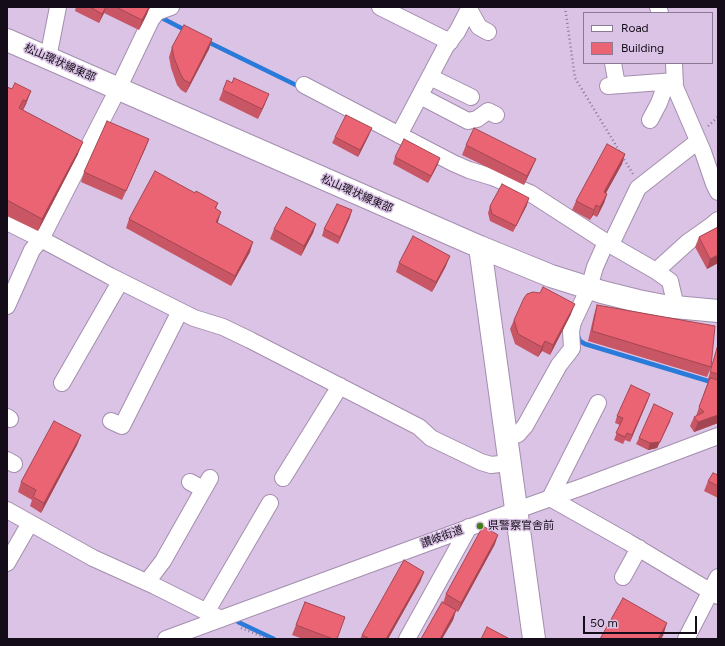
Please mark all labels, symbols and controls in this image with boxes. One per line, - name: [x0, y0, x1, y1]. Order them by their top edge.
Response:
- legend: [583, 12, 713, 64]
- text: Road: [621, 21, 649, 35]
- street label: 松山環状線東部: [22, 41, 98, 85]
- text: Building: [621, 41, 664, 55]
- street label: 松山環状線東部: [319, 172, 395, 216]
- place label: 県警察官舎前: [488, 519, 554, 533]
- marker: 県警察官舎前: [475, 521, 485, 531]
- street label: 讃岐街道: [419, 523, 465, 551]
- scale bar: [585, 608, 699, 634]
- text: 50 m: [590, 616, 618, 630]

